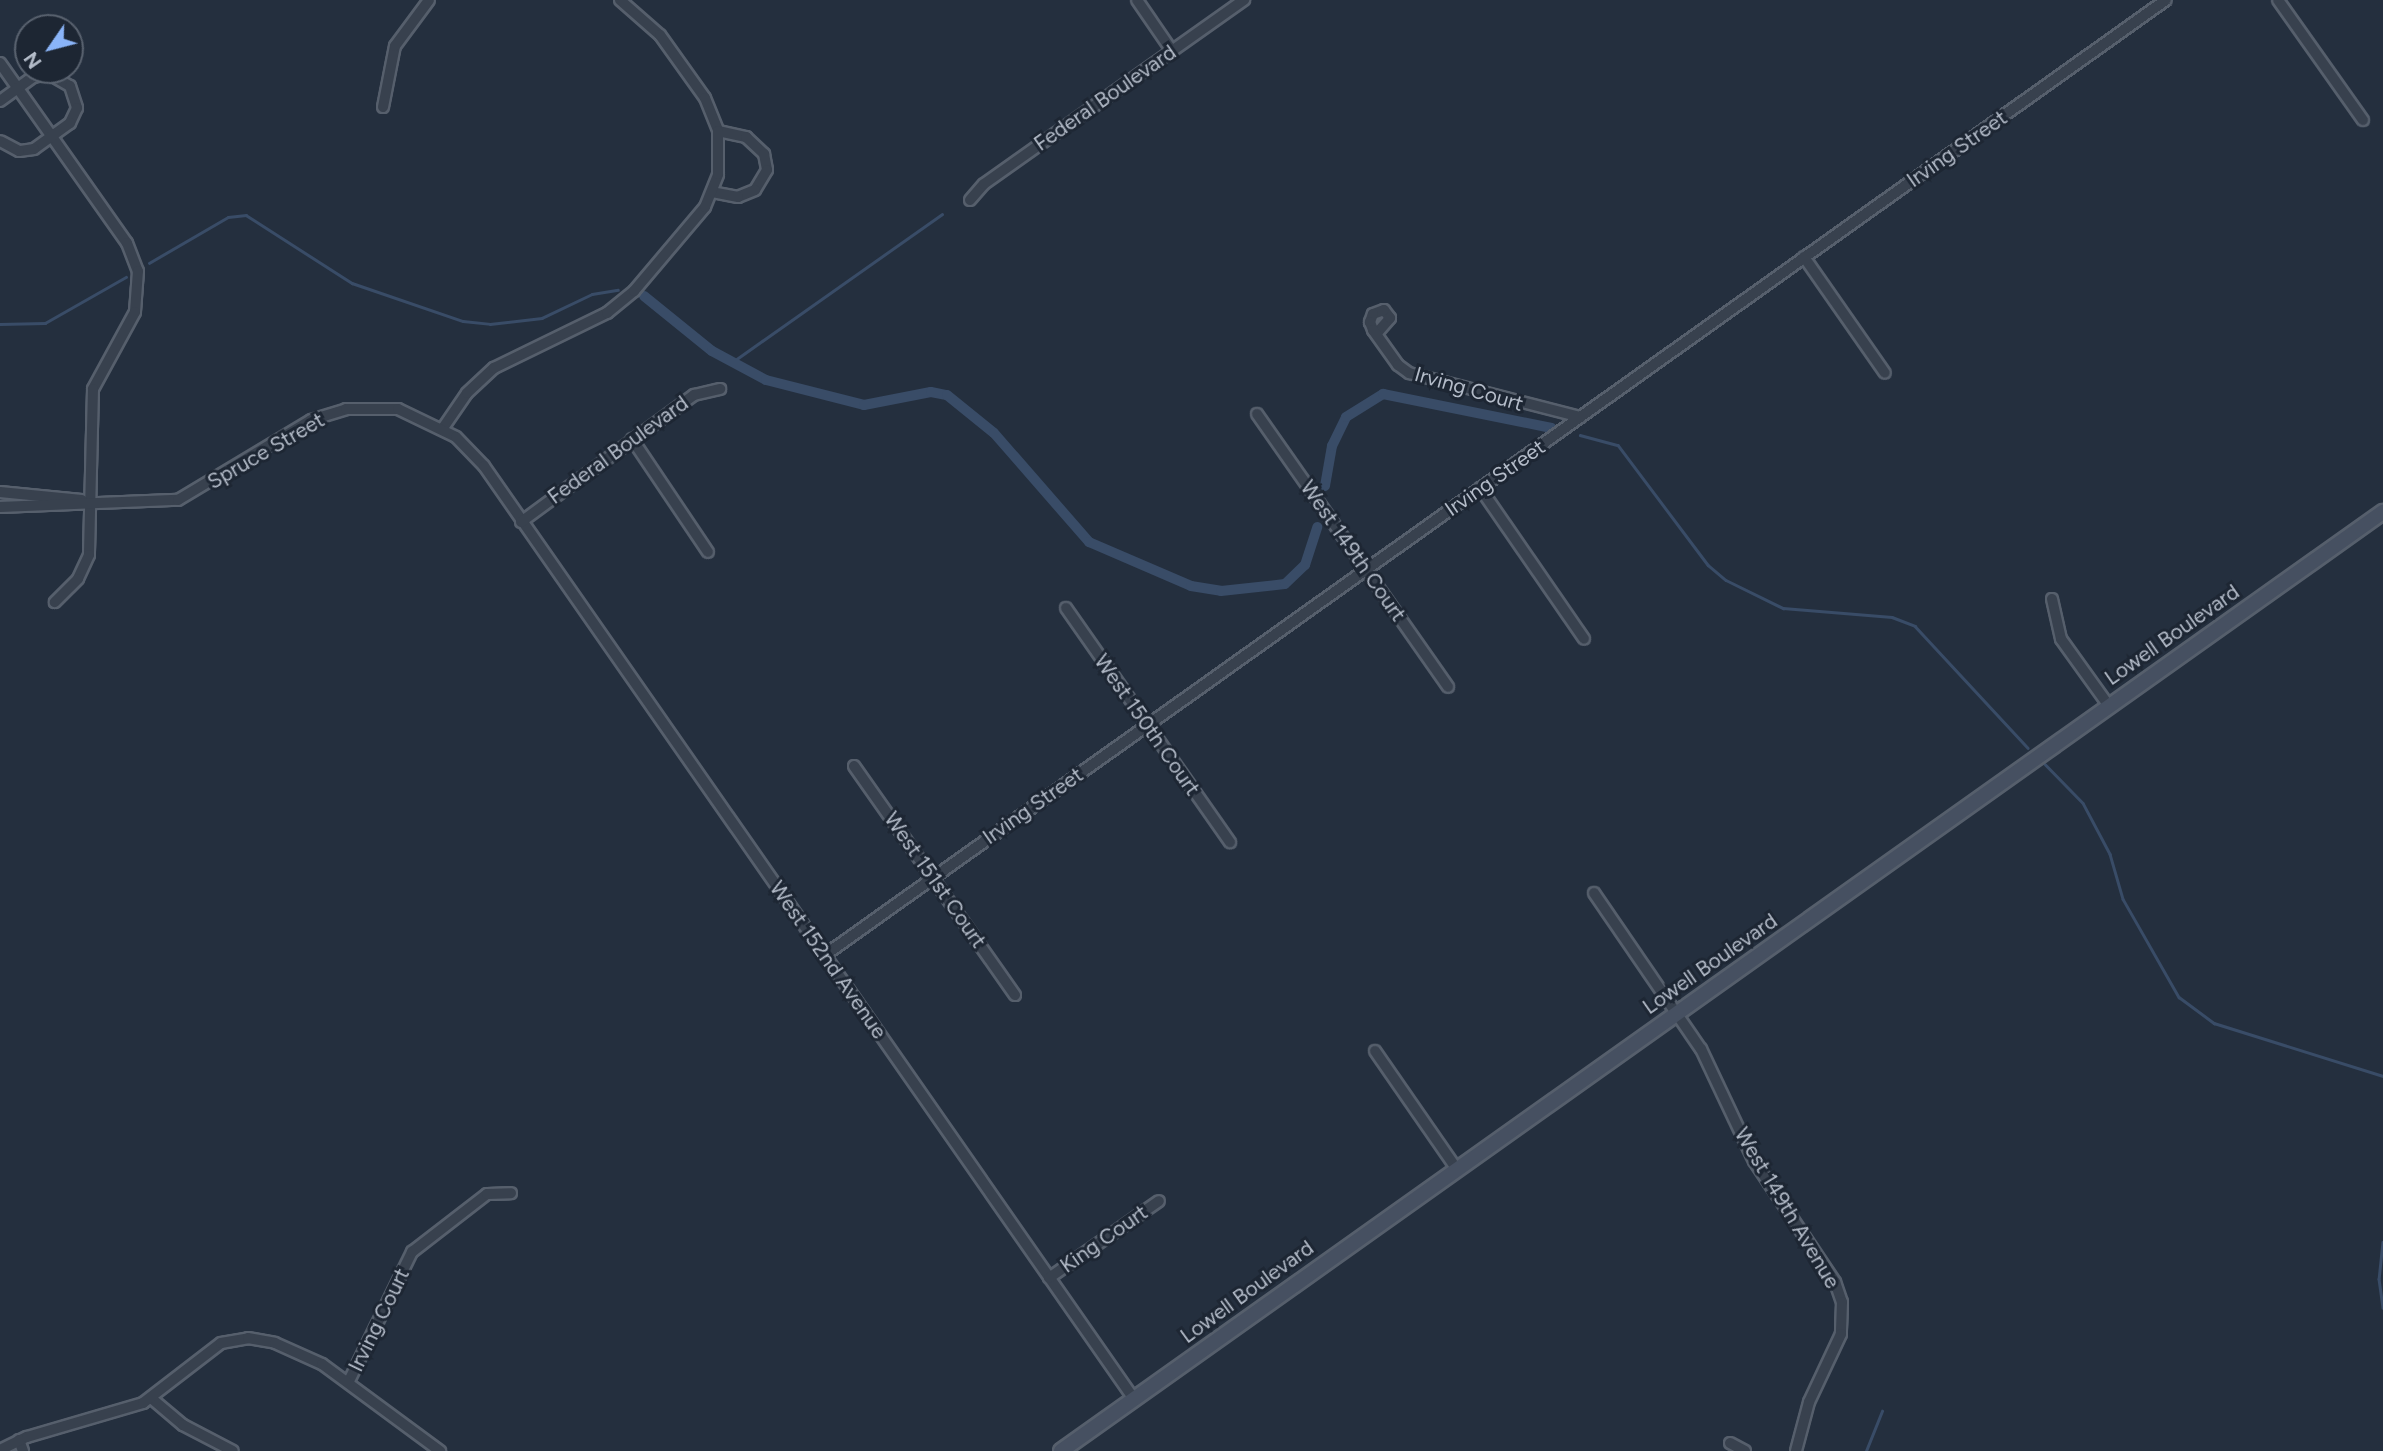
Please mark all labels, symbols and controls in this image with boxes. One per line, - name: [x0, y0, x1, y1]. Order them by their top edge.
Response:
- north arrow: [14, 14, 84, 84]
- street label: Federal Boulevard: [1029, 40, 1181, 156]
- text: N: [19, 48, 47, 73]
- street label: Irving Street: [1902, 105, 2012, 193]
- street label: Irving Court: [1412, 361, 1526, 417]
- street label: Federal Boulevard: [543, 391, 693, 509]
- street label: Spruce Street: [203, 407, 329, 495]
- street label: Irving Street: [1440, 434, 1550, 522]
- street label: West 149th Court: [1295, 476, 1411, 626]
- street label: Lowell Boulevard: [2100, 579, 2244, 691]
- street label: West 150th Court: [1089, 649, 1205, 801]
- street label: Irving Street: [978, 762, 1088, 850]
- street label: West 151st Court: [879, 807, 991, 953]
- street label: West 152nd Avenue: [764, 876, 892, 1044]
- street label: Lowell Boulevard: [1638, 908, 1782, 1020]
- street label: West 149th Avenue: [1729, 1123, 1845, 1293]
- street label: King Court: [1055, 1200, 1153, 1278]
- street label: Lowell Boulevard: [1176, 1235, 1318, 1349]
- street label: Irving Court: [343, 1264, 415, 1376]

